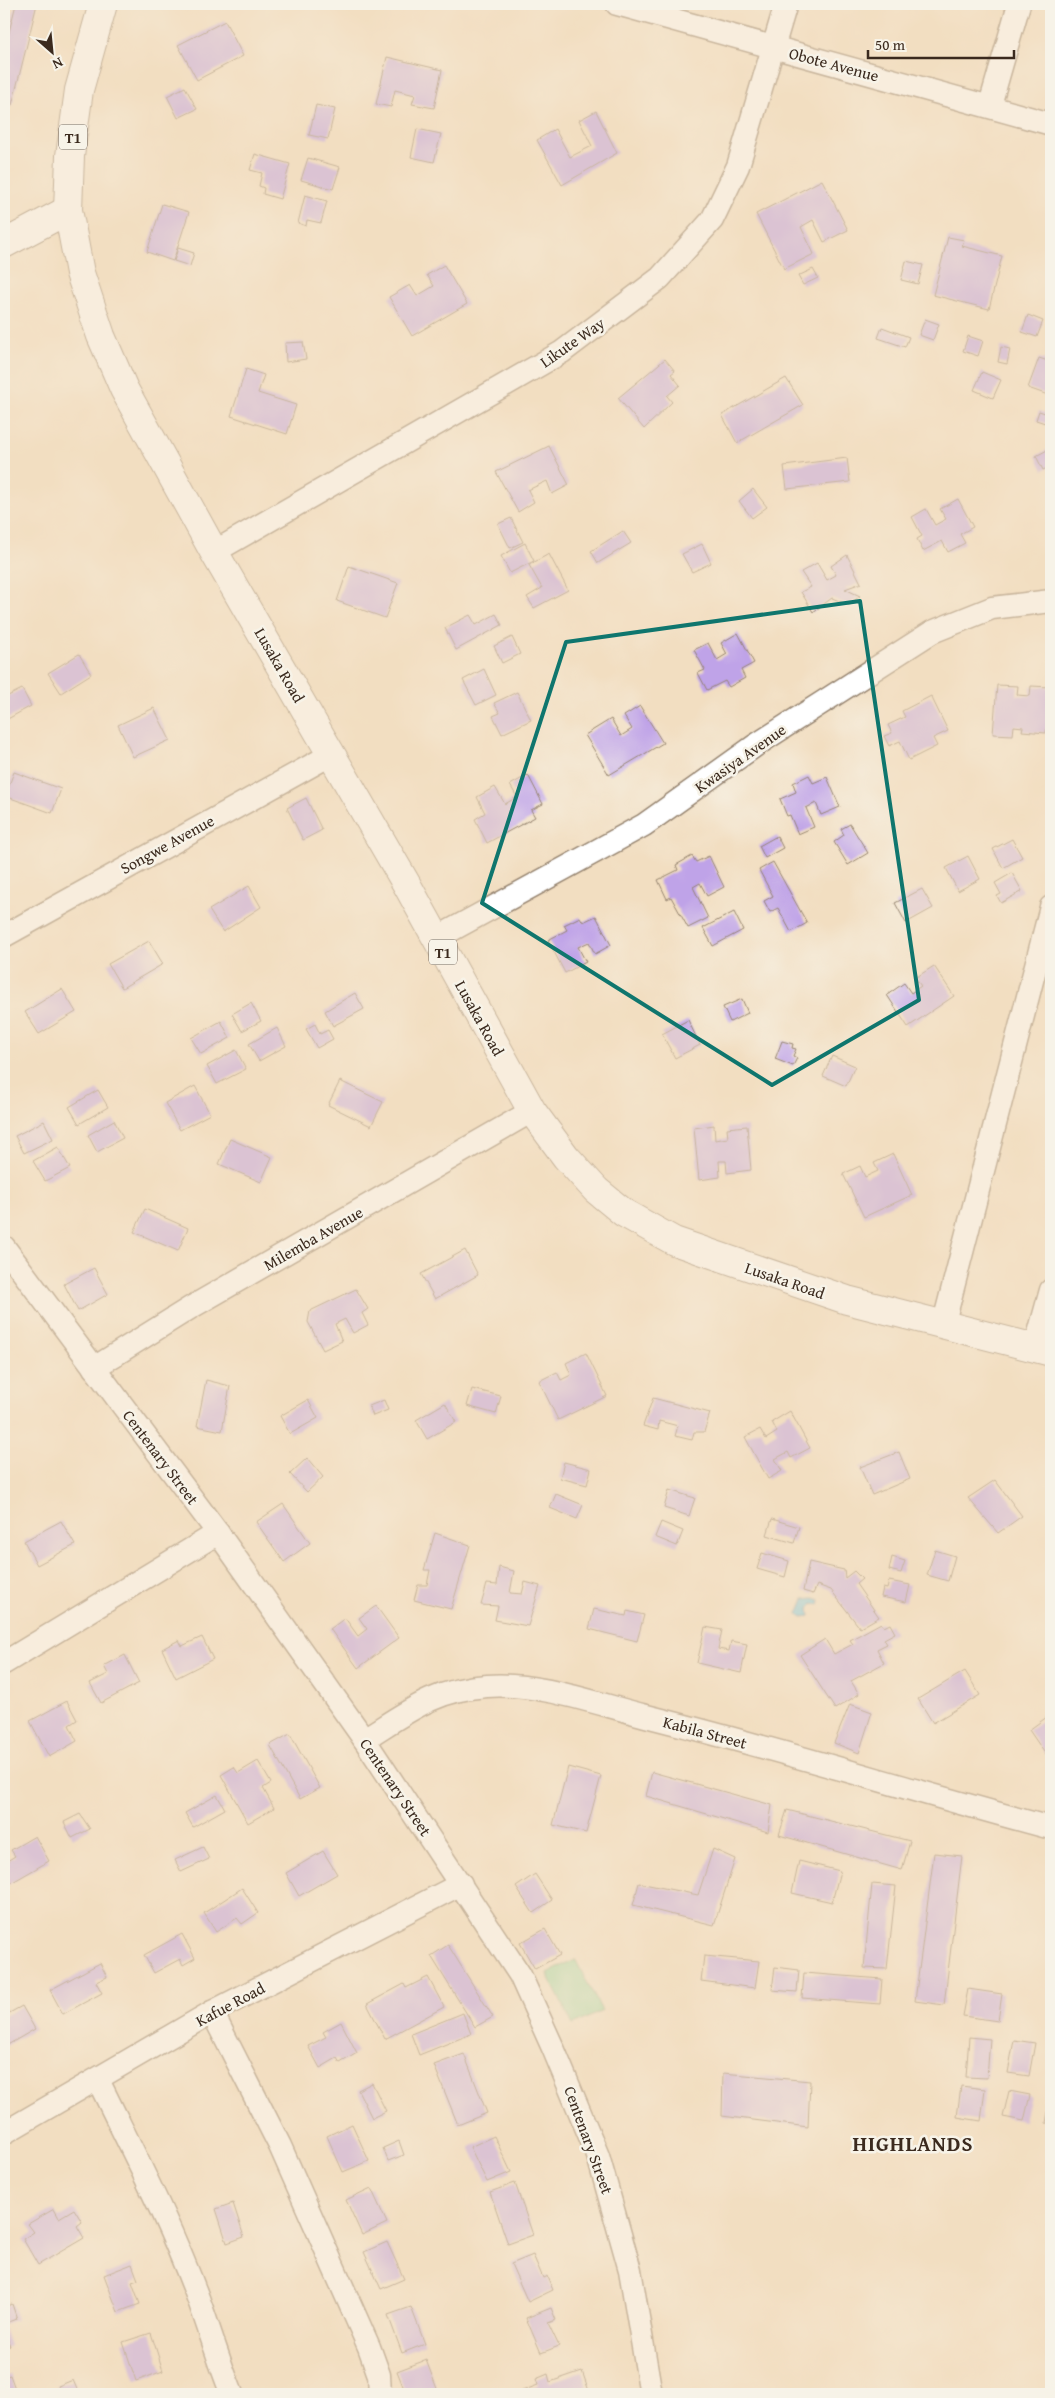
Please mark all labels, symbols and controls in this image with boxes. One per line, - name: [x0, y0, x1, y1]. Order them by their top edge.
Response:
- north arrow: [28, 28, 78, 78]
- scale bar: [868, 28, 1014, 60]
- text: 50 m: [875, 34, 906, 55]
- street label: Obote Avenue: [786, 41, 882, 87]
- text: N: [49, 53, 67, 75]
- road number: T1: [59, 124, 87, 150]
- street label: Likute Way: [535, 311, 609, 373]
- street label: Lusaka Road: [249, 623, 311, 707]
- street label: Kwasiya Avenue: [689, 717, 791, 799]
- street label: Songwe Avenue: [116, 808, 218, 880]
- road number: T1: [429, 940, 457, 964]
- street label: Lusaka Road: [449, 976, 511, 1061]
- street label: Milemba Avenue: [259, 1200, 367, 1276]
- street label: Lusaka Road: [742, 1255, 829, 1305]
- street label: Centenary Street: [117, 1404, 205, 1510]
- street label: Kabila Street: [660, 1709, 750, 1755]
- street label: Centenary Street: [354, 1733, 438, 1841]
- street label: Kafue Road: [191, 1976, 269, 2032]
- street label: Centenary Street: [558, 2083, 620, 2198]
- district label: HIGHLANDS: [852, 2128, 974, 2159]

